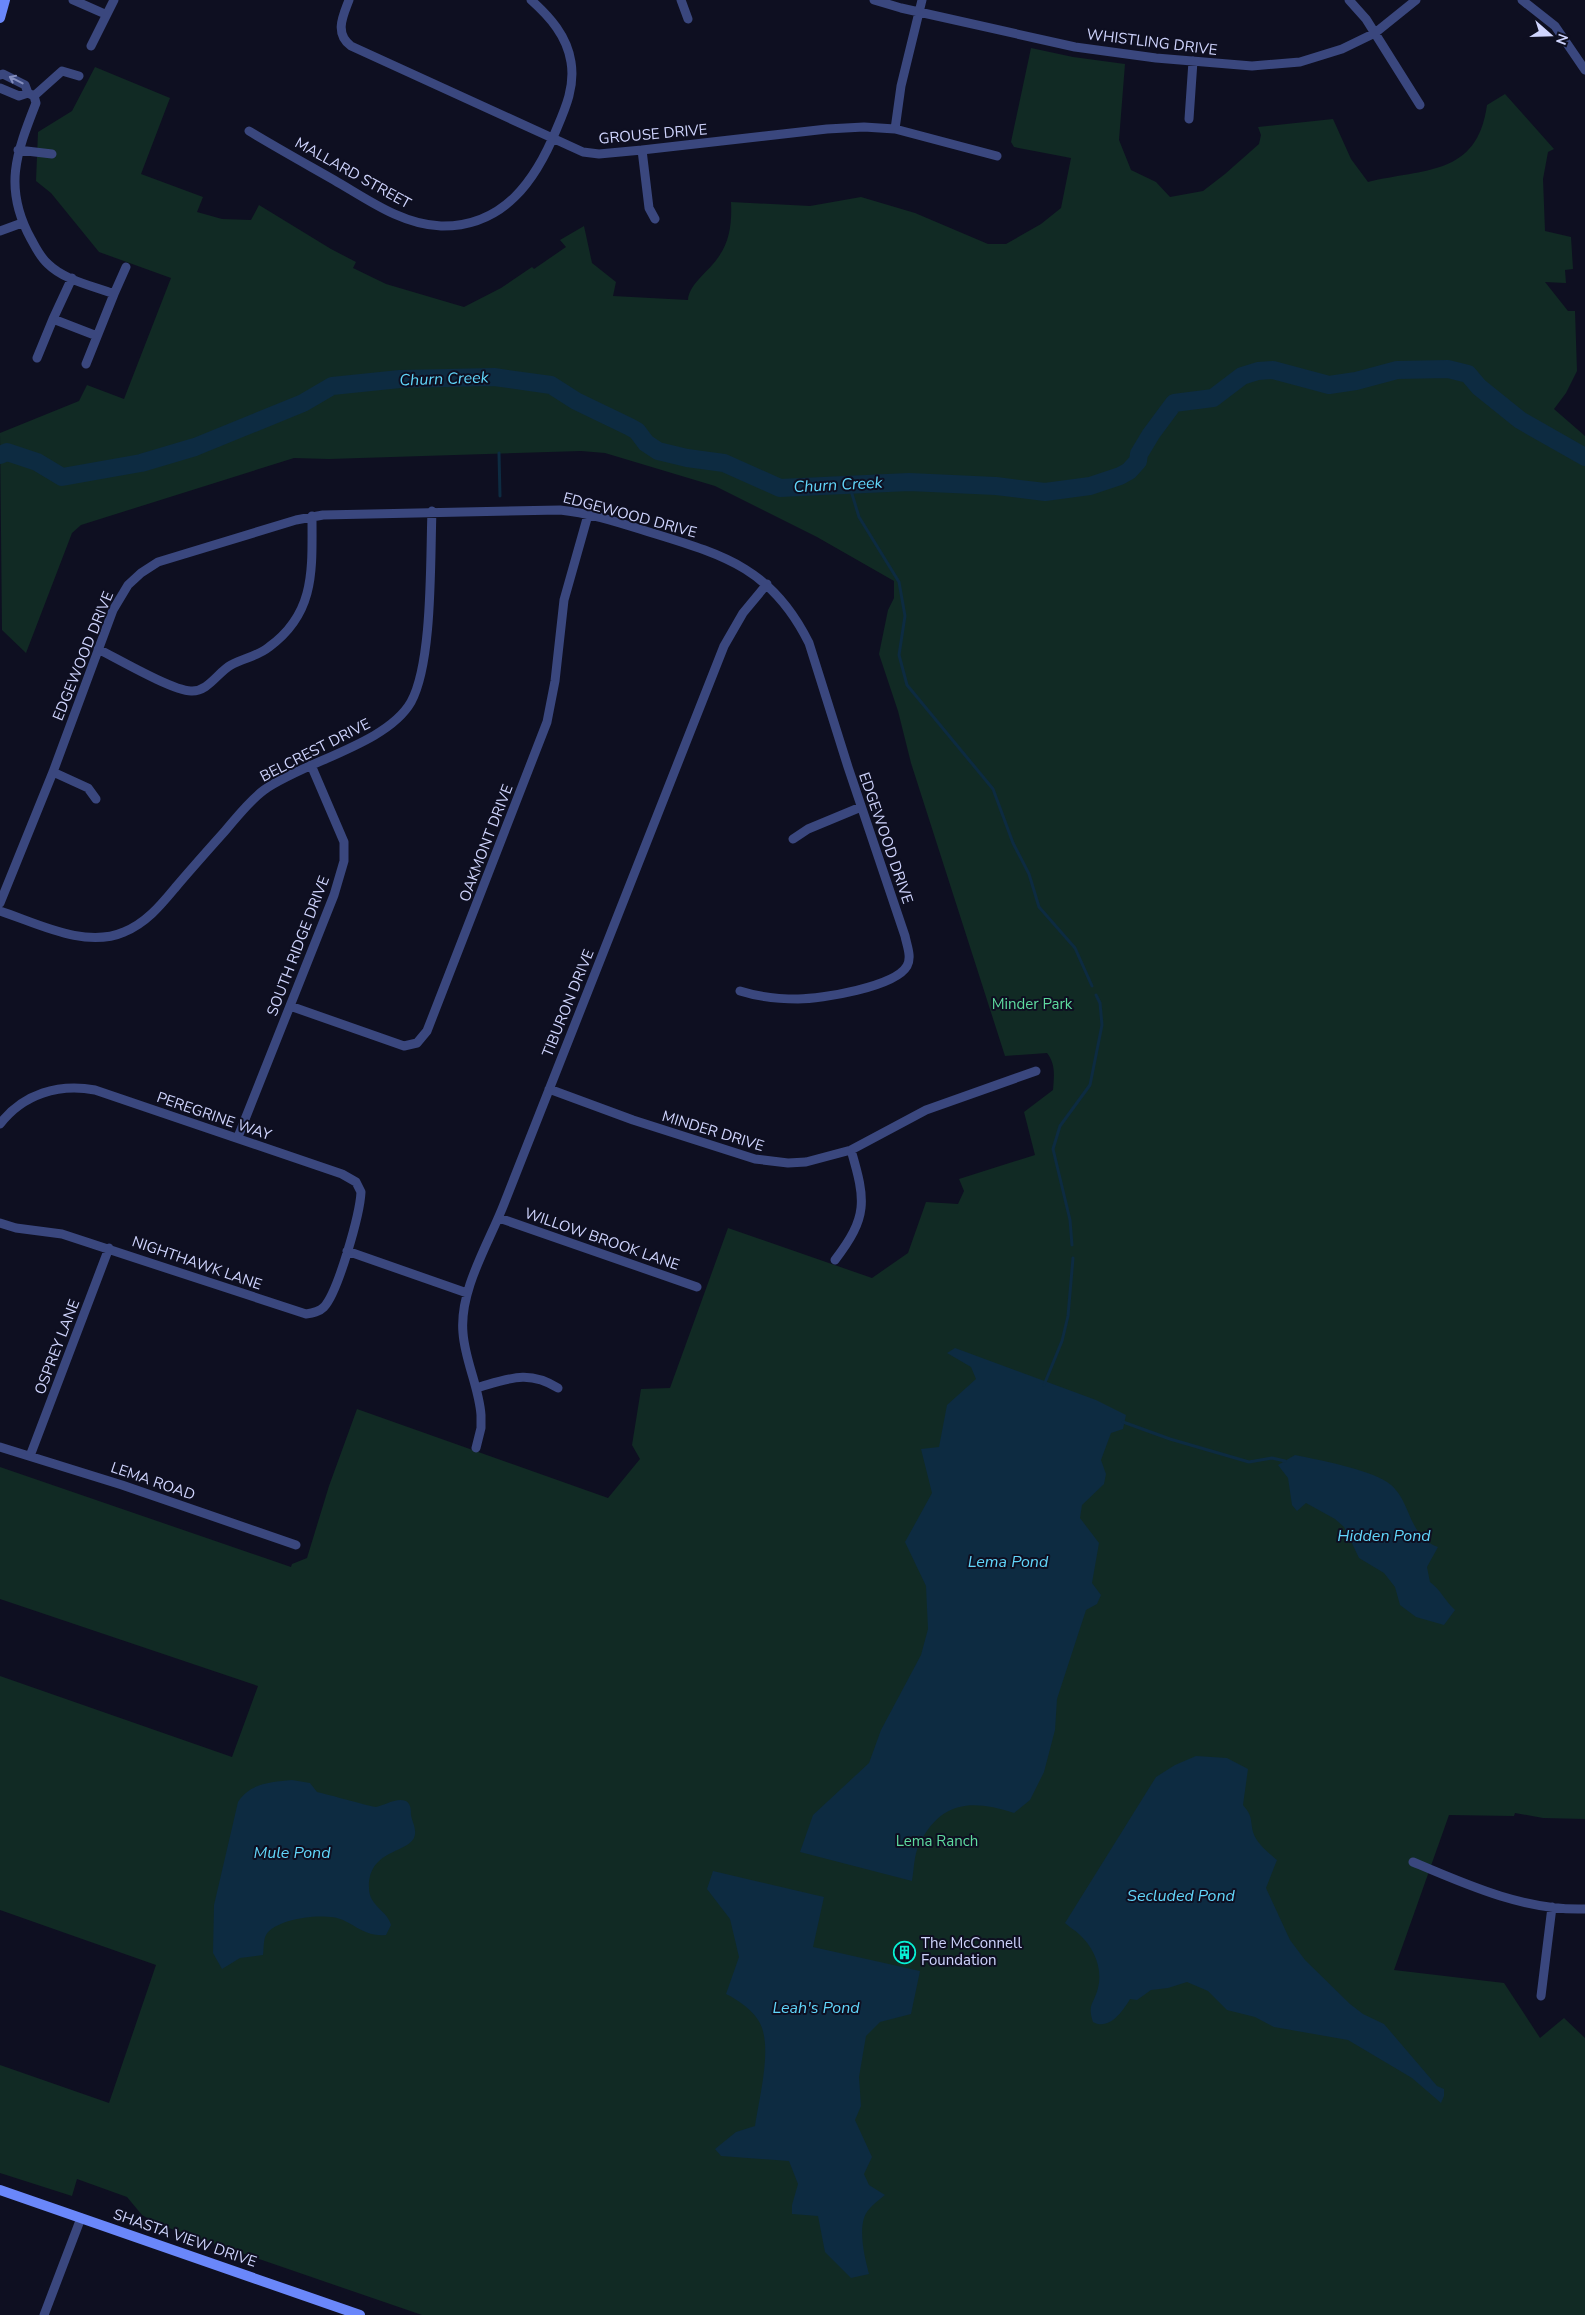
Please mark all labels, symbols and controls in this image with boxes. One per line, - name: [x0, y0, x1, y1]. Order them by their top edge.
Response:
- north arrow: [1525, 10, 1575, 60]
- street label: WHISTLING DRIVE: [1085, 24, 1219, 60]
- text: N: [1551, 31, 1572, 47]
- one-way arrow: [9, 75, 24, 85]
- street label: GROUSE DRIVE: [598, 119, 708, 149]
- street label: MALLARD STREET: [291, 133, 415, 213]
- water label: Churn Creek: [399, 366, 490, 392]
- water label: Churn Creek: [793, 472, 884, 498]
- street label: EDGEWOOD DRIVE: [561, 488, 699, 542]
- street label: EDGEWOOD DRIVE: [48, 588, 118, 724]
- street label: BELCREST DRIVE: [256, 714, 374, 786]
- street label: EDGEWOOD DRIVE: [854, 770, 918, 906]
- street label: OAKMONT DRIVE: [454, 782, 518, 904]
- street label: SOUTH RIDGE DRIVE: [262, 873, 334, 1019]
- street label: TIBURON DRIVE: [537, 946, 599, 1060]
- park label: Minder Park: [992, 994, 1073, 1014]
- street label: PEREGRINE WAY: [154, 1087, 275, 1145]
- street label: MINDER DRIVE: [660, 1106, 766, 1156]
- street label: WILLOW BROOK LANE: [522, 1203, 682, 1275]
- street label: NIGHTHAWK LANE: [129, 1231, 265, 1295]
- street label: OSPREY LANE: [30, 1297, 84, 1397]
- street label: LEMA ROAD: [108, 1457, 198, 1505]
- water label: Hidden Pond: [1337, 1525, 1431, 1547]
- water label: Lema Pond: [968, 1551, 1049, 1573]
- park label: Lema Ranch: [896, 1831, 978, 1851]
- water label: Mule Pond: [253, 1842, 331, 1864]
- water label: Secluded Pond: [1127, 1885, 1236, 1907]
- place label: The McConnell Foundation: [921, 1933, 1023, 1970]
- building icon: The McConnell Foundation: [893, 1940, 917, 1964]
- water label: Leah's Pond: [772, 1997, 860, 2019]
- street label: SHASTA VIEW DRIVE: [111, 2204, 259, 2272]

